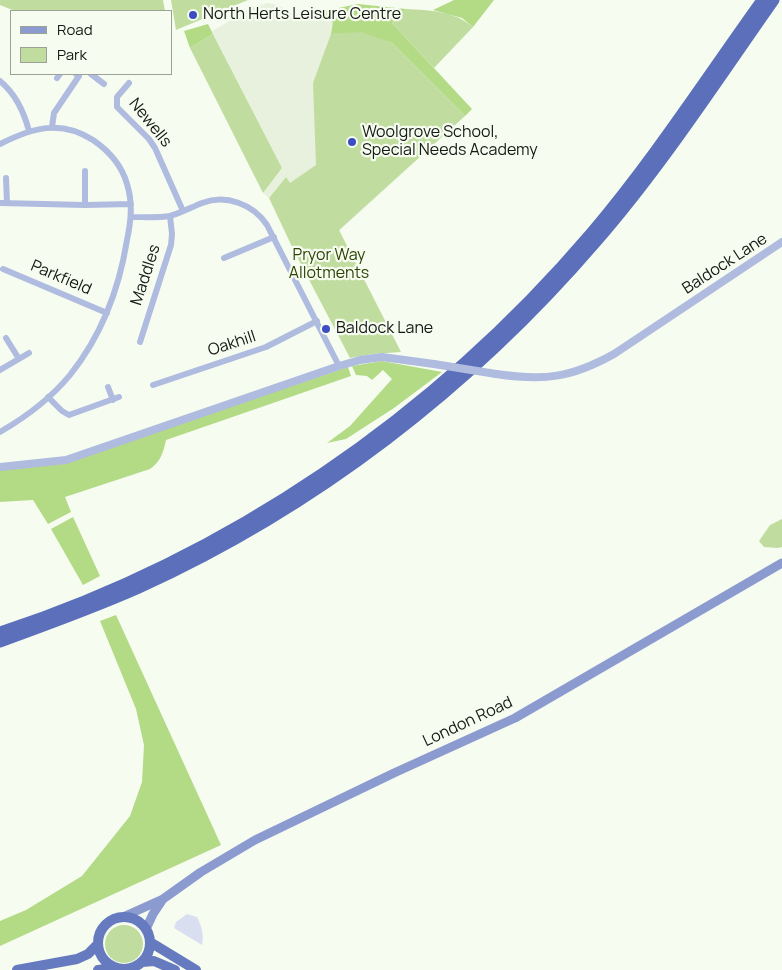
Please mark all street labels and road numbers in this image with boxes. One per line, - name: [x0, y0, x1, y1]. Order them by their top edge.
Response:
- street label: Newells: [125, 95, 175, 151]
- street label: Baldock Lane: [679, 229, 771, 299]
- street label: Maddles: [127, 242, 165, 308]
- street label: Parkfield: [28, 257, 94, 299]
- street label: Oakhill: [206, 327, 258, 361]
- street label: London Road: [420, 693, 516, 751]

